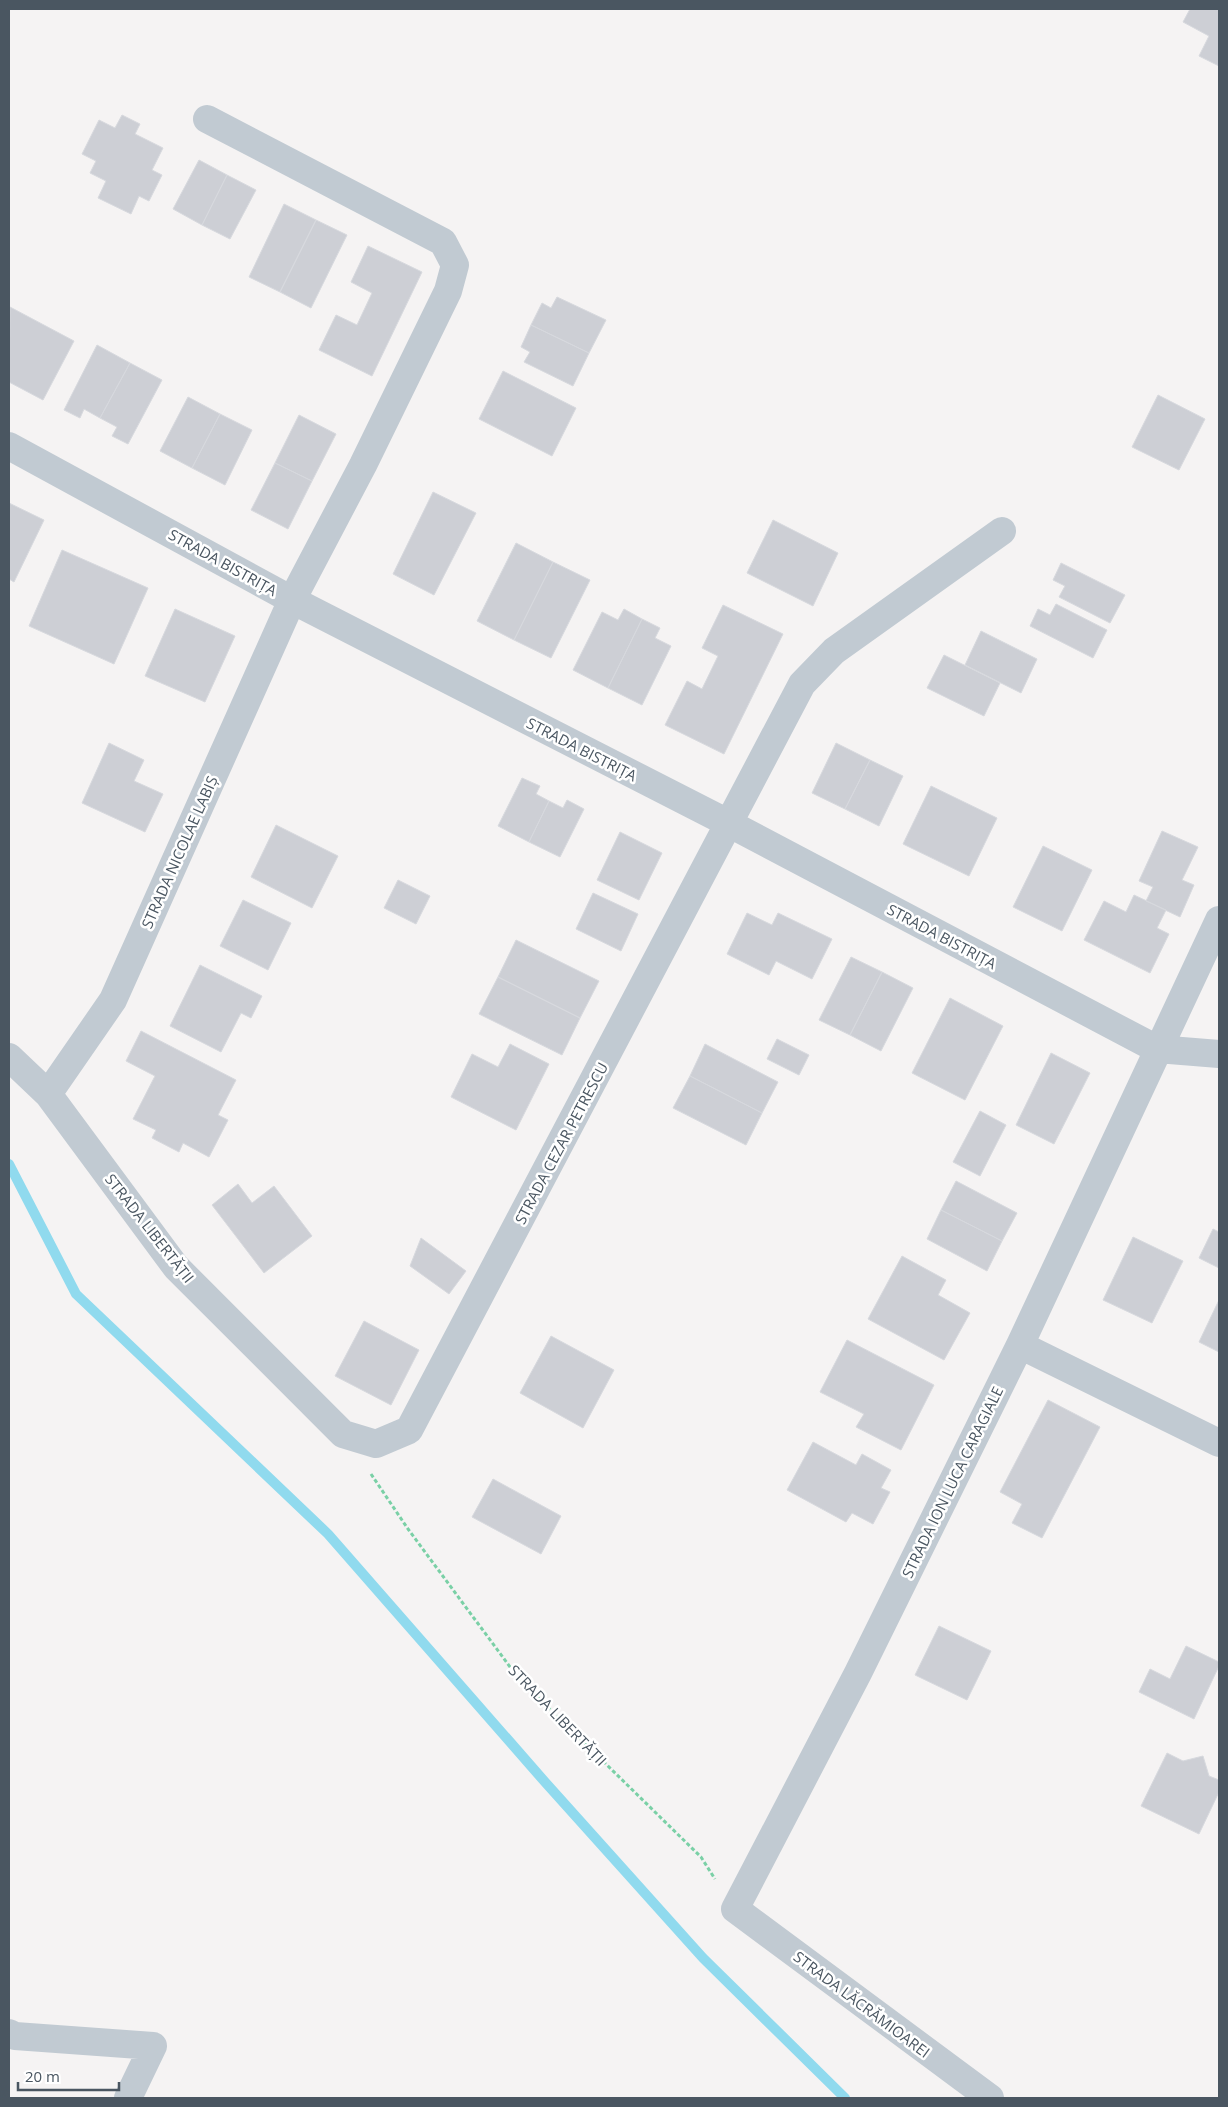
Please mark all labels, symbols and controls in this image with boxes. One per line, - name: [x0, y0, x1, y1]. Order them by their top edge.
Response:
- street label: STRADA BISTRIȚA: [165, 524, 281, 600]
- street label: STRADA BISTRIȚA: [524, 713, 641, 786]
- street label: STRADA NICOLAE LABIȘ: [136, 773, 222, 931]
- street label: STRADA BISTRIȚA: [884, 899, 1001, 973]
- street label: STRADA CEZAR PETRESCU: [510, 1059, 612, 1227]
- street label: STRADA LIBERTĂȚII: [101, 1169, 199, 1287]
- street label: STRADA ION LUCA CARAGIALE: [897, 1383, 1007, 1581]
- street label: STRADA LIBERTĂȚII: [505, 1660, 611, 1770]
- street label: STRADA LĂCRĂMIOAREI: [790, 1946, 934, 2062]
- scale bar: [18, 2060, 119, 2092]
- text: 20 m: [25, 2066, 60, 2086]

